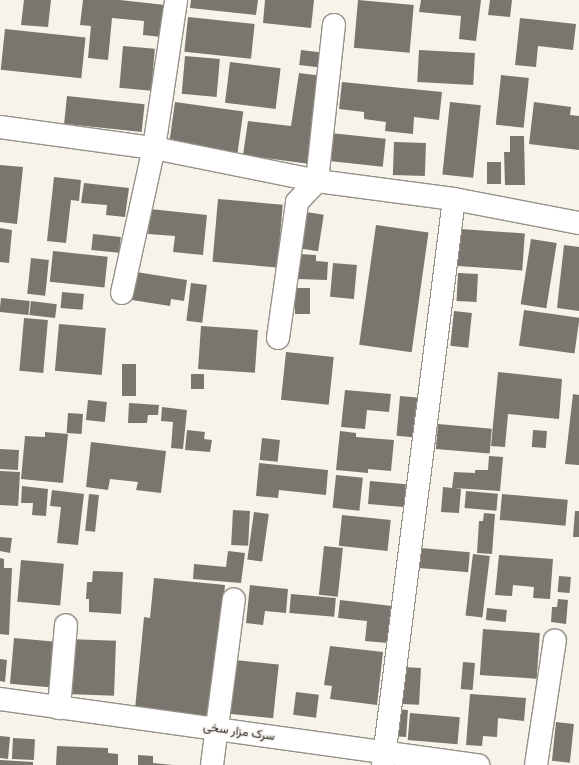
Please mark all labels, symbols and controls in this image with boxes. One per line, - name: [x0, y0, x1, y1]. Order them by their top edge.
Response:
- street label: سرک مزار سخی: [202, 720, 276, 744]

